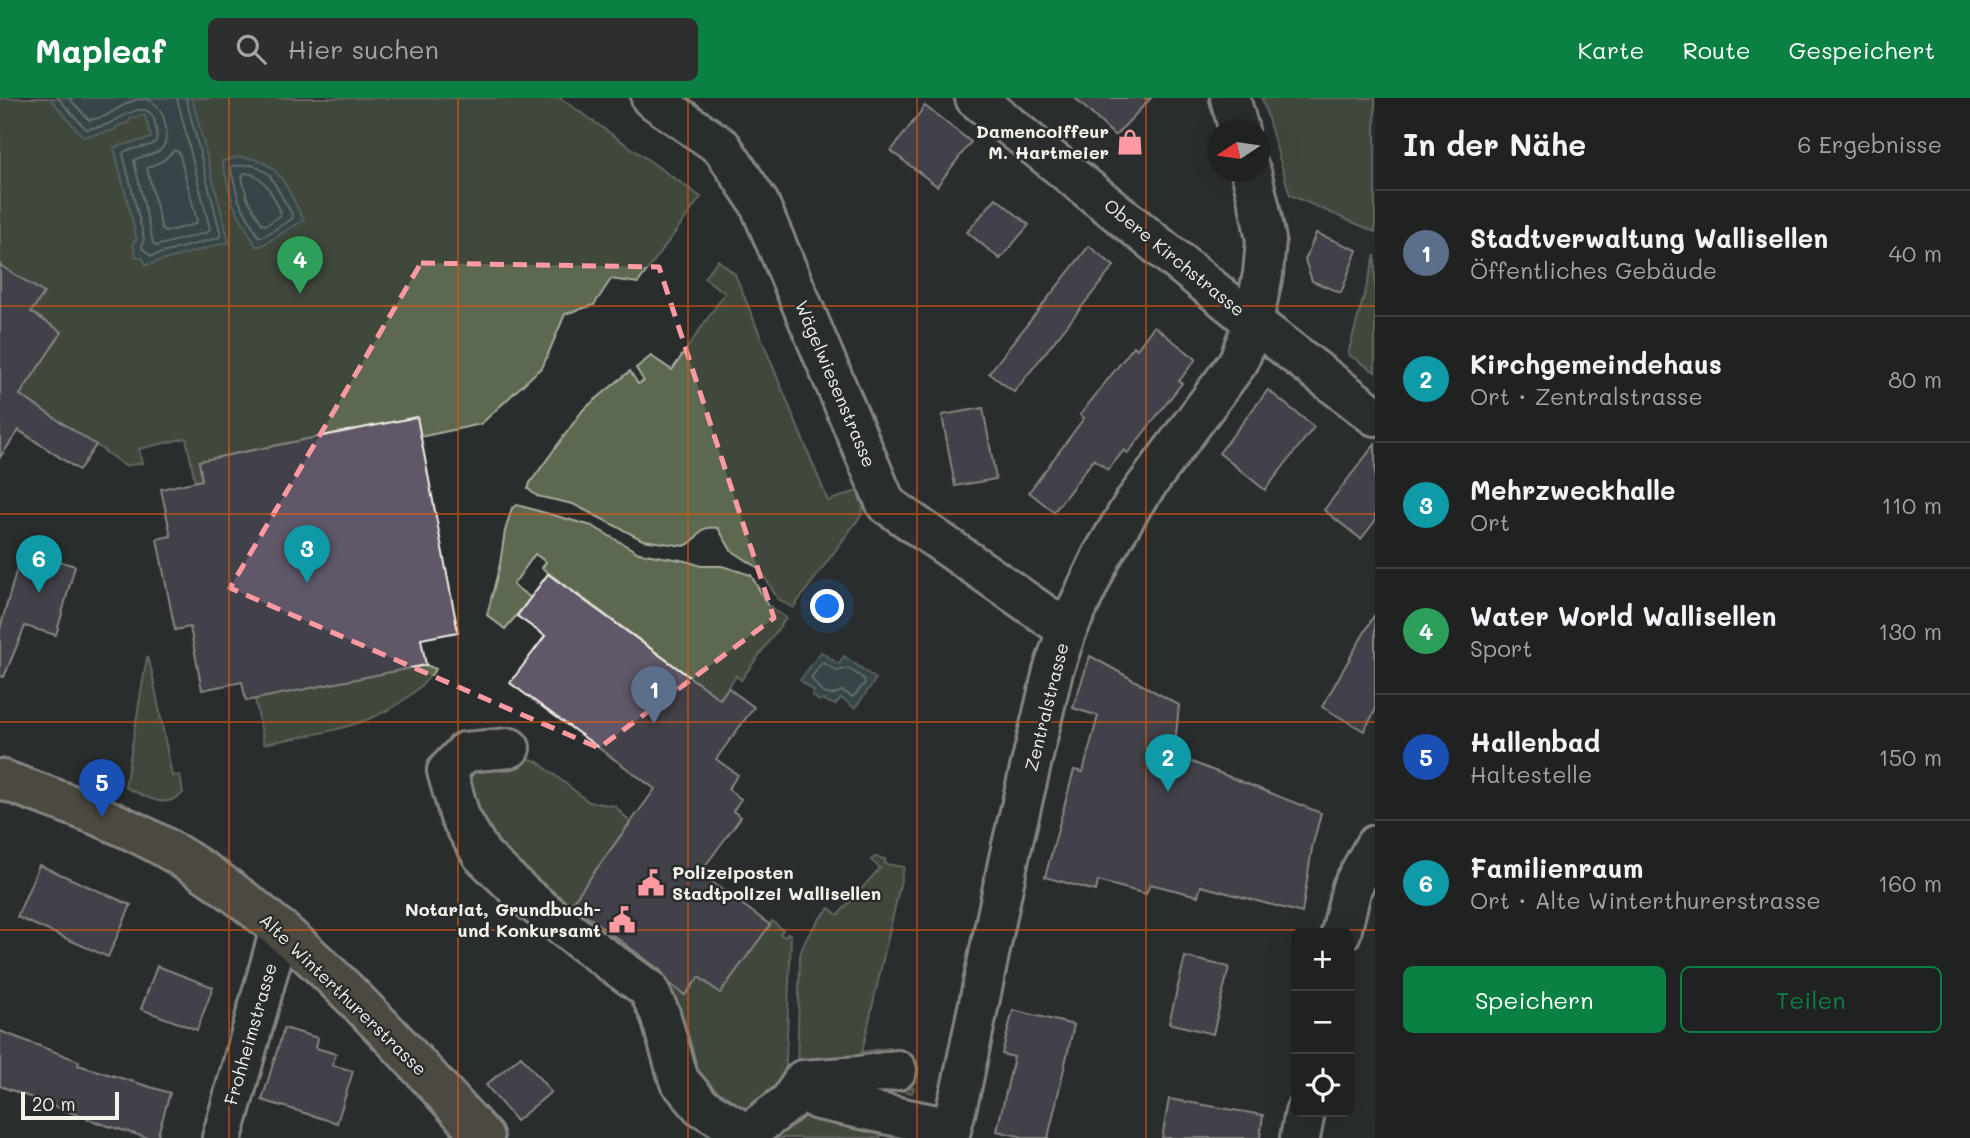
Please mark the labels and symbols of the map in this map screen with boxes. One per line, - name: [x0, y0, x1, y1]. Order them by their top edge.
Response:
- place label: Damencoiffeur M. Hartmeier: [976, 119, 1109, 164]
- north arrow: [1207, 119, 1270, 182]
- shop icon: Damencoiffeur M. Hartmeier: [1115, 127, 1145, 157]
- street label: Obere Kirchstrasse: [1099, 193, 1250, 321]
- pin: 4: [277, 236, 323, 294]
- street label: Wägelwiesenstrasse: [790, 296, 882, 471]
- pin: 3: [284, 525, 330, 583]
- pin: 6: [16, 535, 62, 593]
- your location: [810, 589, 844, 623]
- street label: Zentralstrasse: [1018, 640, 1074, 773]
- pin: 1: [631, 666, 677, 724]
- pin: 2: [1145, 734, 1191, 792]
- pin: 5: [79, 759, 125, 817]
- place label: Polizeiposten Stadtpolizei Wallisellen: [672, 860, 881, 905]
- public building icon: Polizeiposten Stadtpolizei Wallisellen: [636, 868, 666, 898]
- place label: Notariat, Grundbuch- und Konkursamt: [405, 897, 601, 942]
- public building icon: Notariat, Grundbuch- und Konkursamt: [607, 905, 637, 935]
- street label: Alte Winterthurerstrasse: [255, 908, 433, 1081]
- street label: Frohheimstrasse: [218, 960, 282, 1108]
- scale bar: [21, 1089, 119, 1121]

